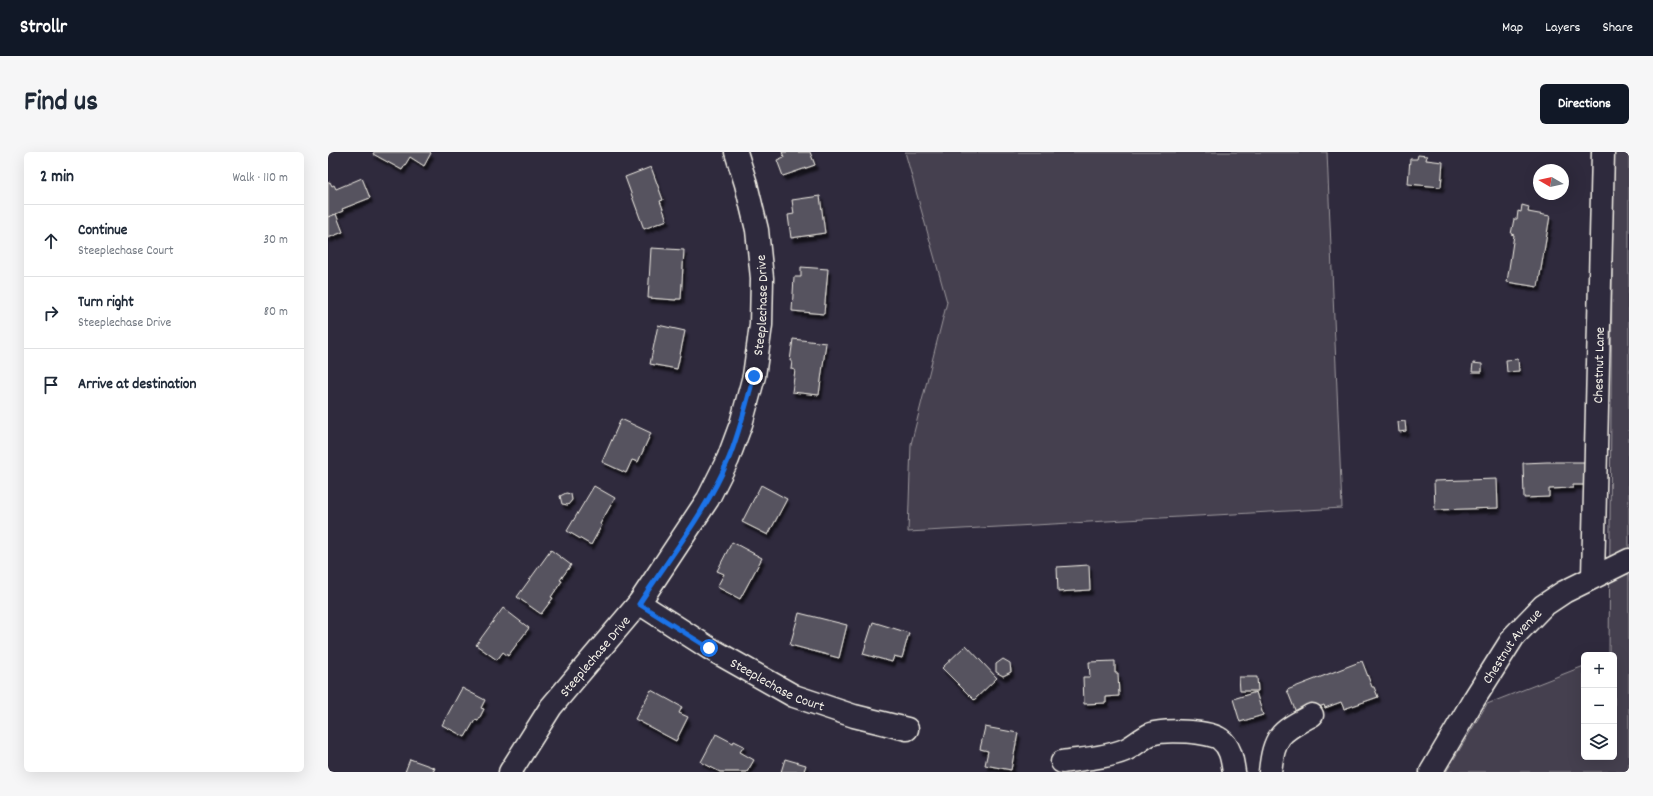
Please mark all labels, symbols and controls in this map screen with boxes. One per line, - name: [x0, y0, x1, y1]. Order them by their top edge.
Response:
- text: Strollr: [20, 15, 67, 42]
- text: Map: [1502, 18, 1523, 38]
- text: Layers: [1545, 18, 1580, 38]
- text: Share: [1602, 18, 1633, 38]
- text: Find us: [24, 84, 98, 124]
- button: Directions: [1540, 84, 1629, 124]
- north arrow: [1533, 164, 1569, 200]
- text: 2 min: [40, 166, 74, 190]
- text: Walk · 110 m: [232, 169, 288, 188]
- text: Continue: [78, 220, 127, 242]
- icon: ahead: [40, 230, 62, 252]
- text: 30 m: [263, 231, 288, 250]
- text: Steeplechase Court: [78, 242, 174, 261]
- street label: Steeplechase Drive: [749, 254, 774, 357]
- text: Turn right: [78, 292, 134, 314]
- icon: right: [40, 302, 62, 324]
- text: 80 m: [264, 303, 288, 322]
- text: Steeplechase Drive: [78, 314, 171, 333]
- street label: Chestnut Lane: [1589, 327, 1611, 404]
- route end: [745, 367, 763, 385]
- icon: arrive: [40, 374, 62, 396]
- text: Arrive at destination: [78, 374, 196, 396]
- street label: Chestnut Avenue: [1478, 605, 1547, 688]
- street label: Steeplechase Drive: [556, 612, 636, 702]
- route start: [700, 639, 718, 657]
- map controls: [1581, 652, 1617, 760]
- button: +: [1581, 652, 1617, 688]
- street label: Steeplechase Court: [726, 654, 827, 717]
- button: −: [1581, 688, 1617, 724]
- button: layers: [1581, 724, 1617, 760]

